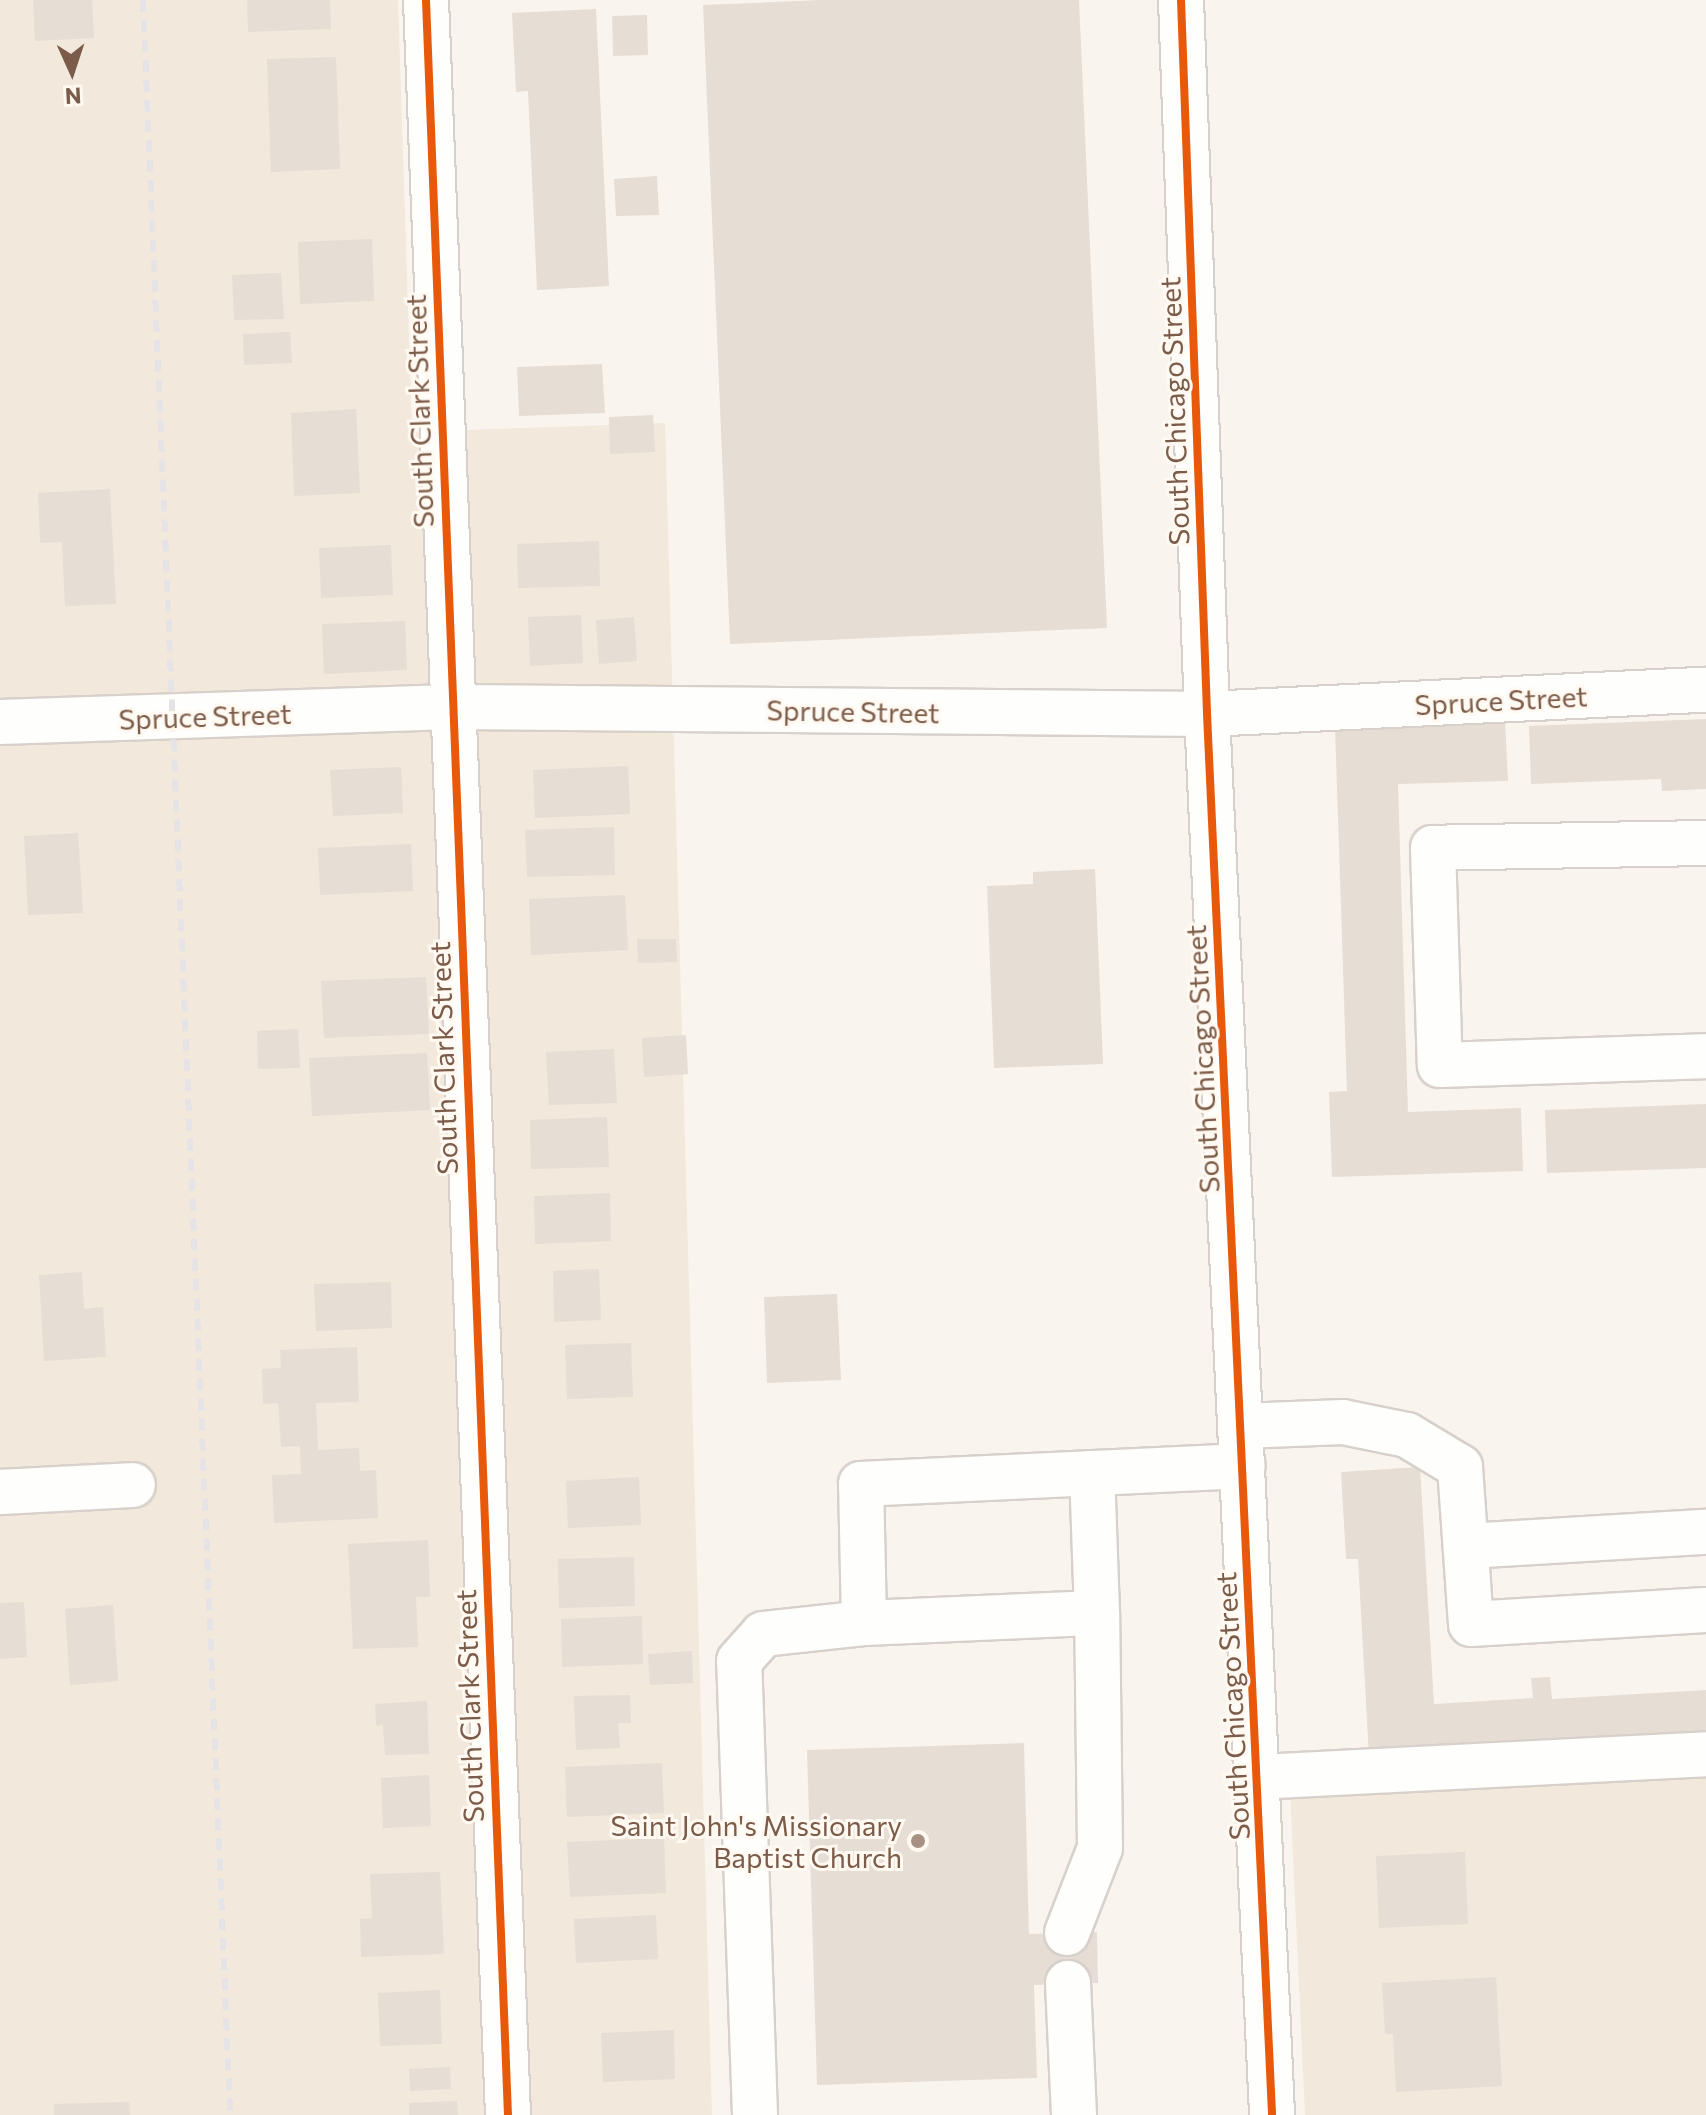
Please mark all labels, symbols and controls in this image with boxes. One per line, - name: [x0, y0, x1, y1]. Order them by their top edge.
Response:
- north arrow: [32, 32, 112, 112]
- text: N: [64, 83, 82, 110]
- street label: South Chicago Street: [1153, 276, 1195, 546]
- street label: South Clark Street: [398, 294, 440, 528]
- street label: Spruce Street: [1414, 679, 1588, 721]
- street label: Spruce Street: [766, 693, 940, 729]
- street label: Spruce Street: [118, 696, 292, 736]
- street label: South Chicago Street: [1178, 924, 1226, 1194]
- street label: South Clark Street: [422, 941, 464, 1175]
- street label: South Chicago Street: [1208, 1571, 1256, 1841]
- street label: South Clark Street: [448, 1589, 490, 1823]
- place label: Saint John's Missionary Baptist Church: [610, 1808, 902, 1874]
- marker: Saint John's Missionary Baptist Church: [909, 1832, 927, 1850]

